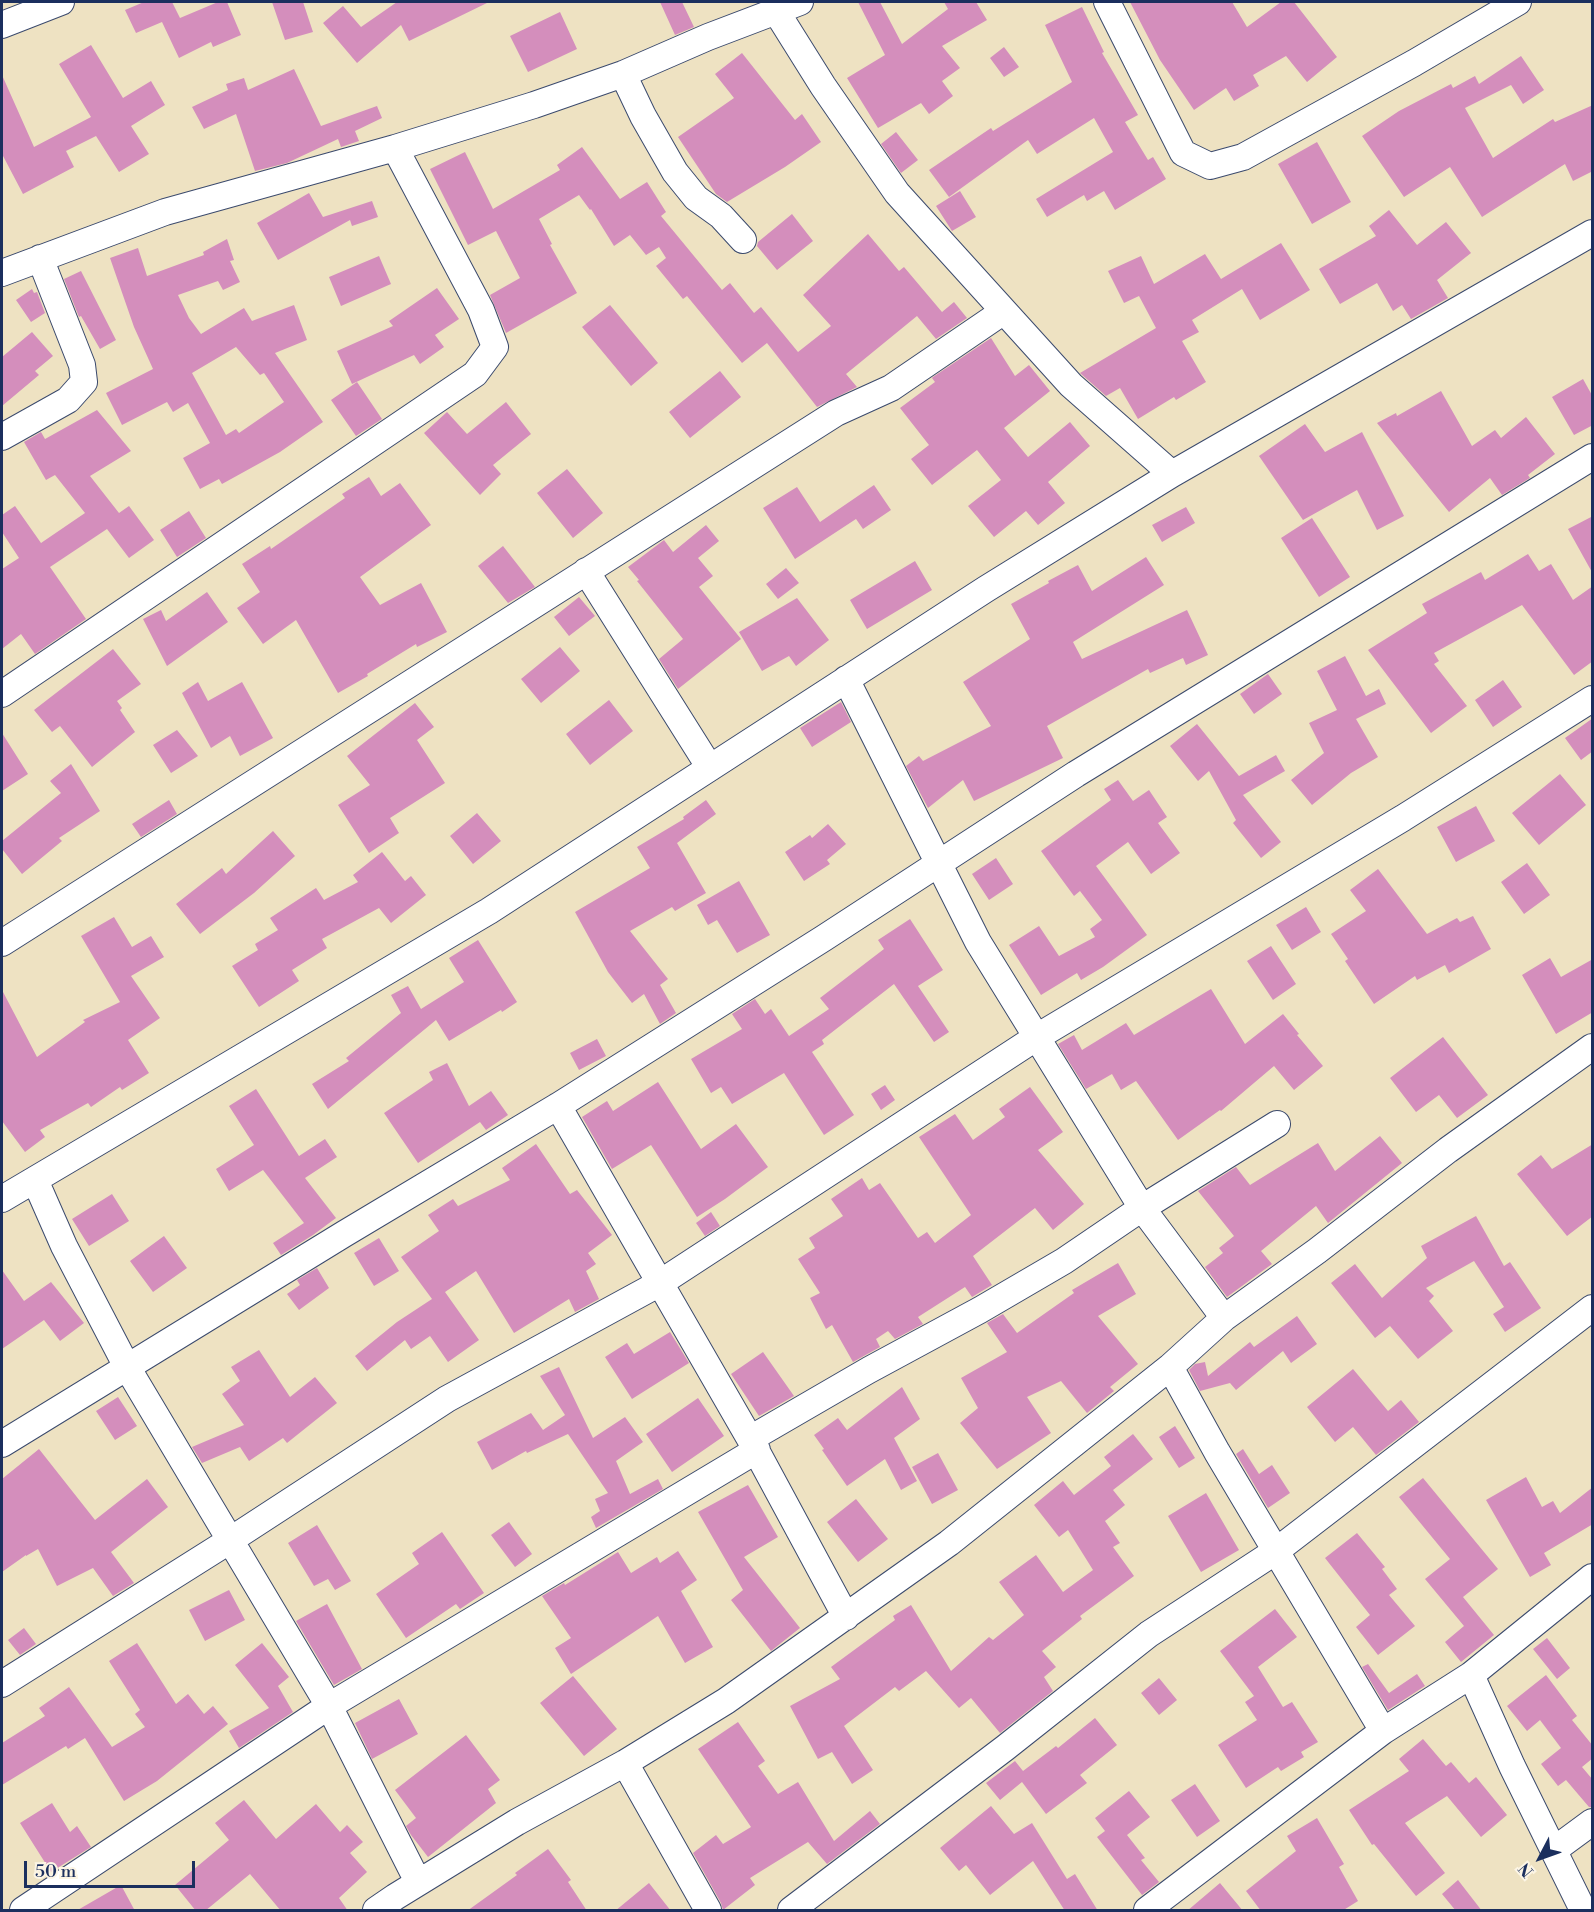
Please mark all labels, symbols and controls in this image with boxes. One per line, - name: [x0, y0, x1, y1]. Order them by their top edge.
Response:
- north arrow: [1510, 1828, 1570, 1888]
- scale bar: [27, 1849, 198, 1887]
- text: N: [1515, 1858, 1538, 1881]
- text: 50 m: [35, 1860, 76, 1883]

